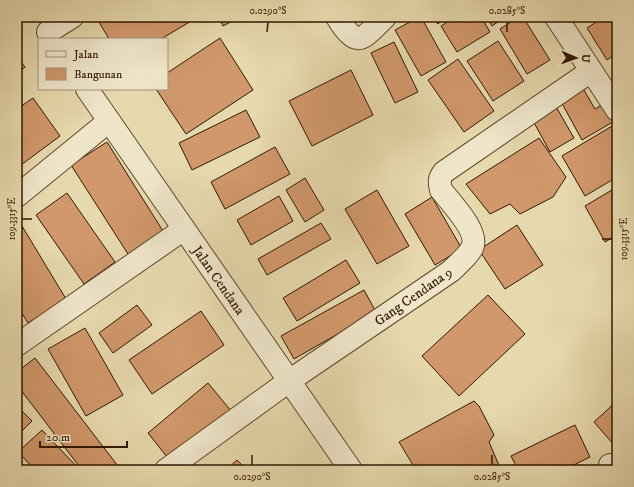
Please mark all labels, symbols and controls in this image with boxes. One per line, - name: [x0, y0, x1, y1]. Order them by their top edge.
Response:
- text: 0.0290°S: [250, 5, 286, 17]
- text: 0.0285°S: [489, 5, 525, 17]
- legend: [38, 38, 168, 90]
- north arrow: [556, 38, 596, 78]
- text: Jalan: [73, 47, 99, 62]
- text: U: [578, 54, 592, 63]
- text: Bangunan: [74, 67, 123, 82]
- text: 109.3315°E: [6, 198, 18, 240]
- text: 109.3315°E: [618, 218, 630, 260]
- street label: Jalan Cendana: [187, 241, 249, 319]
- street label: Gang Cendana 9: [371, 263, 456, 330]
- scale bar: [40, 423, 127, 449]
- text: 20 m: [46, 430, 70, 445]
- text: 0.0290°S: [234, 471, 270, 483]
- text: 0.0285°S: [474, 471, 510, 483]

